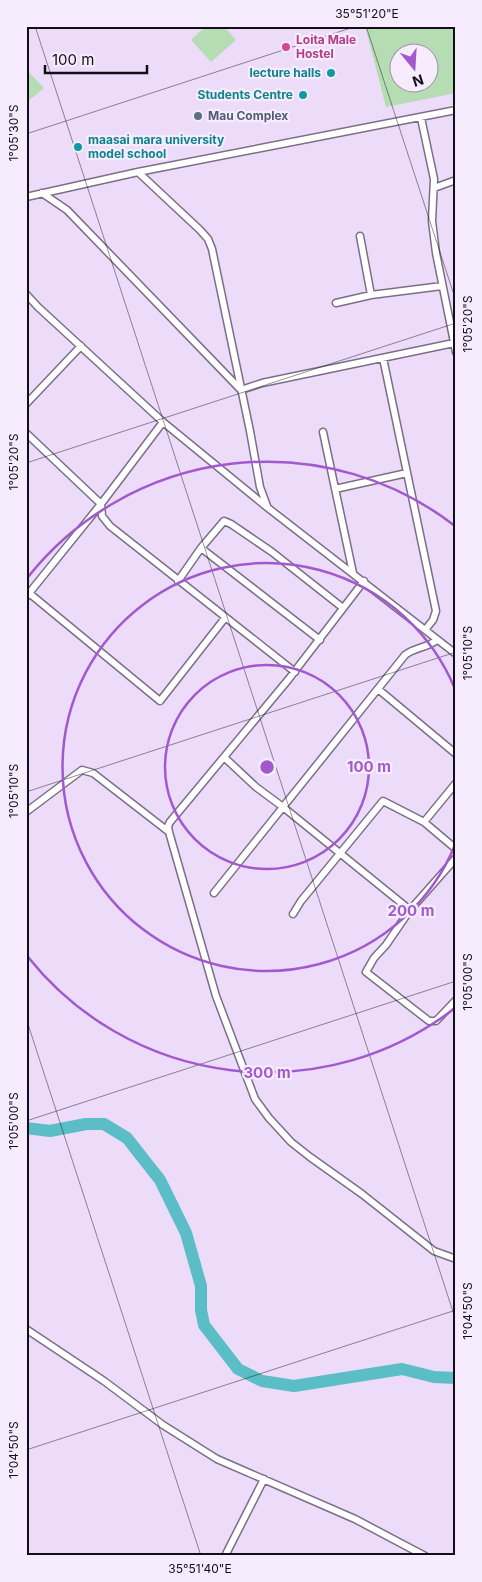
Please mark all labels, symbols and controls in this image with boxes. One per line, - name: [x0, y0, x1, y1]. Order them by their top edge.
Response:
- text: 35°51'20"E: [335, 6, 399, 21]
- place label: Loita Male Hostel: [296, 32, 356, 61]
- marker: Loita Male Hostel: [280, 41, 292, 53]
- scale bar: [45, 42, 148, 74]
- north arrow: [390, 42, 440, 92]
- text: 100 m: [52, 50, 94, 69]
- place label: lecture halls: [249, 65, 321, 80]
- marker: lecture halls: [325, 67, 337, 79]
- text: N: [410, 71, 426, 91]
- place label: Students Centre: [198, 87, 293, 102]
- marker: Students Centre: [297, 89, 309, 101]
- text: 1°05'30"S: [6, 104, 21, 162]
- place label: Mau Complex: [208, 108, 288, 123]
- marker: Mau Complex: [192, 110, 204, 122]
- place label: maasai mara university model school: [88, 132, 225, 161]
- marker: maasai mara university model school: [72, 141, 84, 153]
- text: 1°05'20"S: [460, 295, 475, 353]
- text: 1°05'20"S: [6, 433, 21, 491]
- text: 1°05'10"S: [460, 625, 475, 680]
- text: 100 m: [347, 757, 391, 776]
- centre of rings: [258, 758, 276, 776]
- text: 1°05'10"S: [6, 763, 21, 818]
- text: 200 m: [388, 901, 434, 920]
- text: 1°05'00"S: [460, 953, 475, 1011]
- text: 300 m: [243, 1063, 291, 1082]
- text: 1°05'00"S: [6, 1092, 21, 1150]
- text: 1°04'50"S: [460, 1282, 475, 1340]
- text: 1°04'50"S: [6, 1421, 21, 1479]
- text: 35°51'40"E: [168, 1561, 232, 1576]

